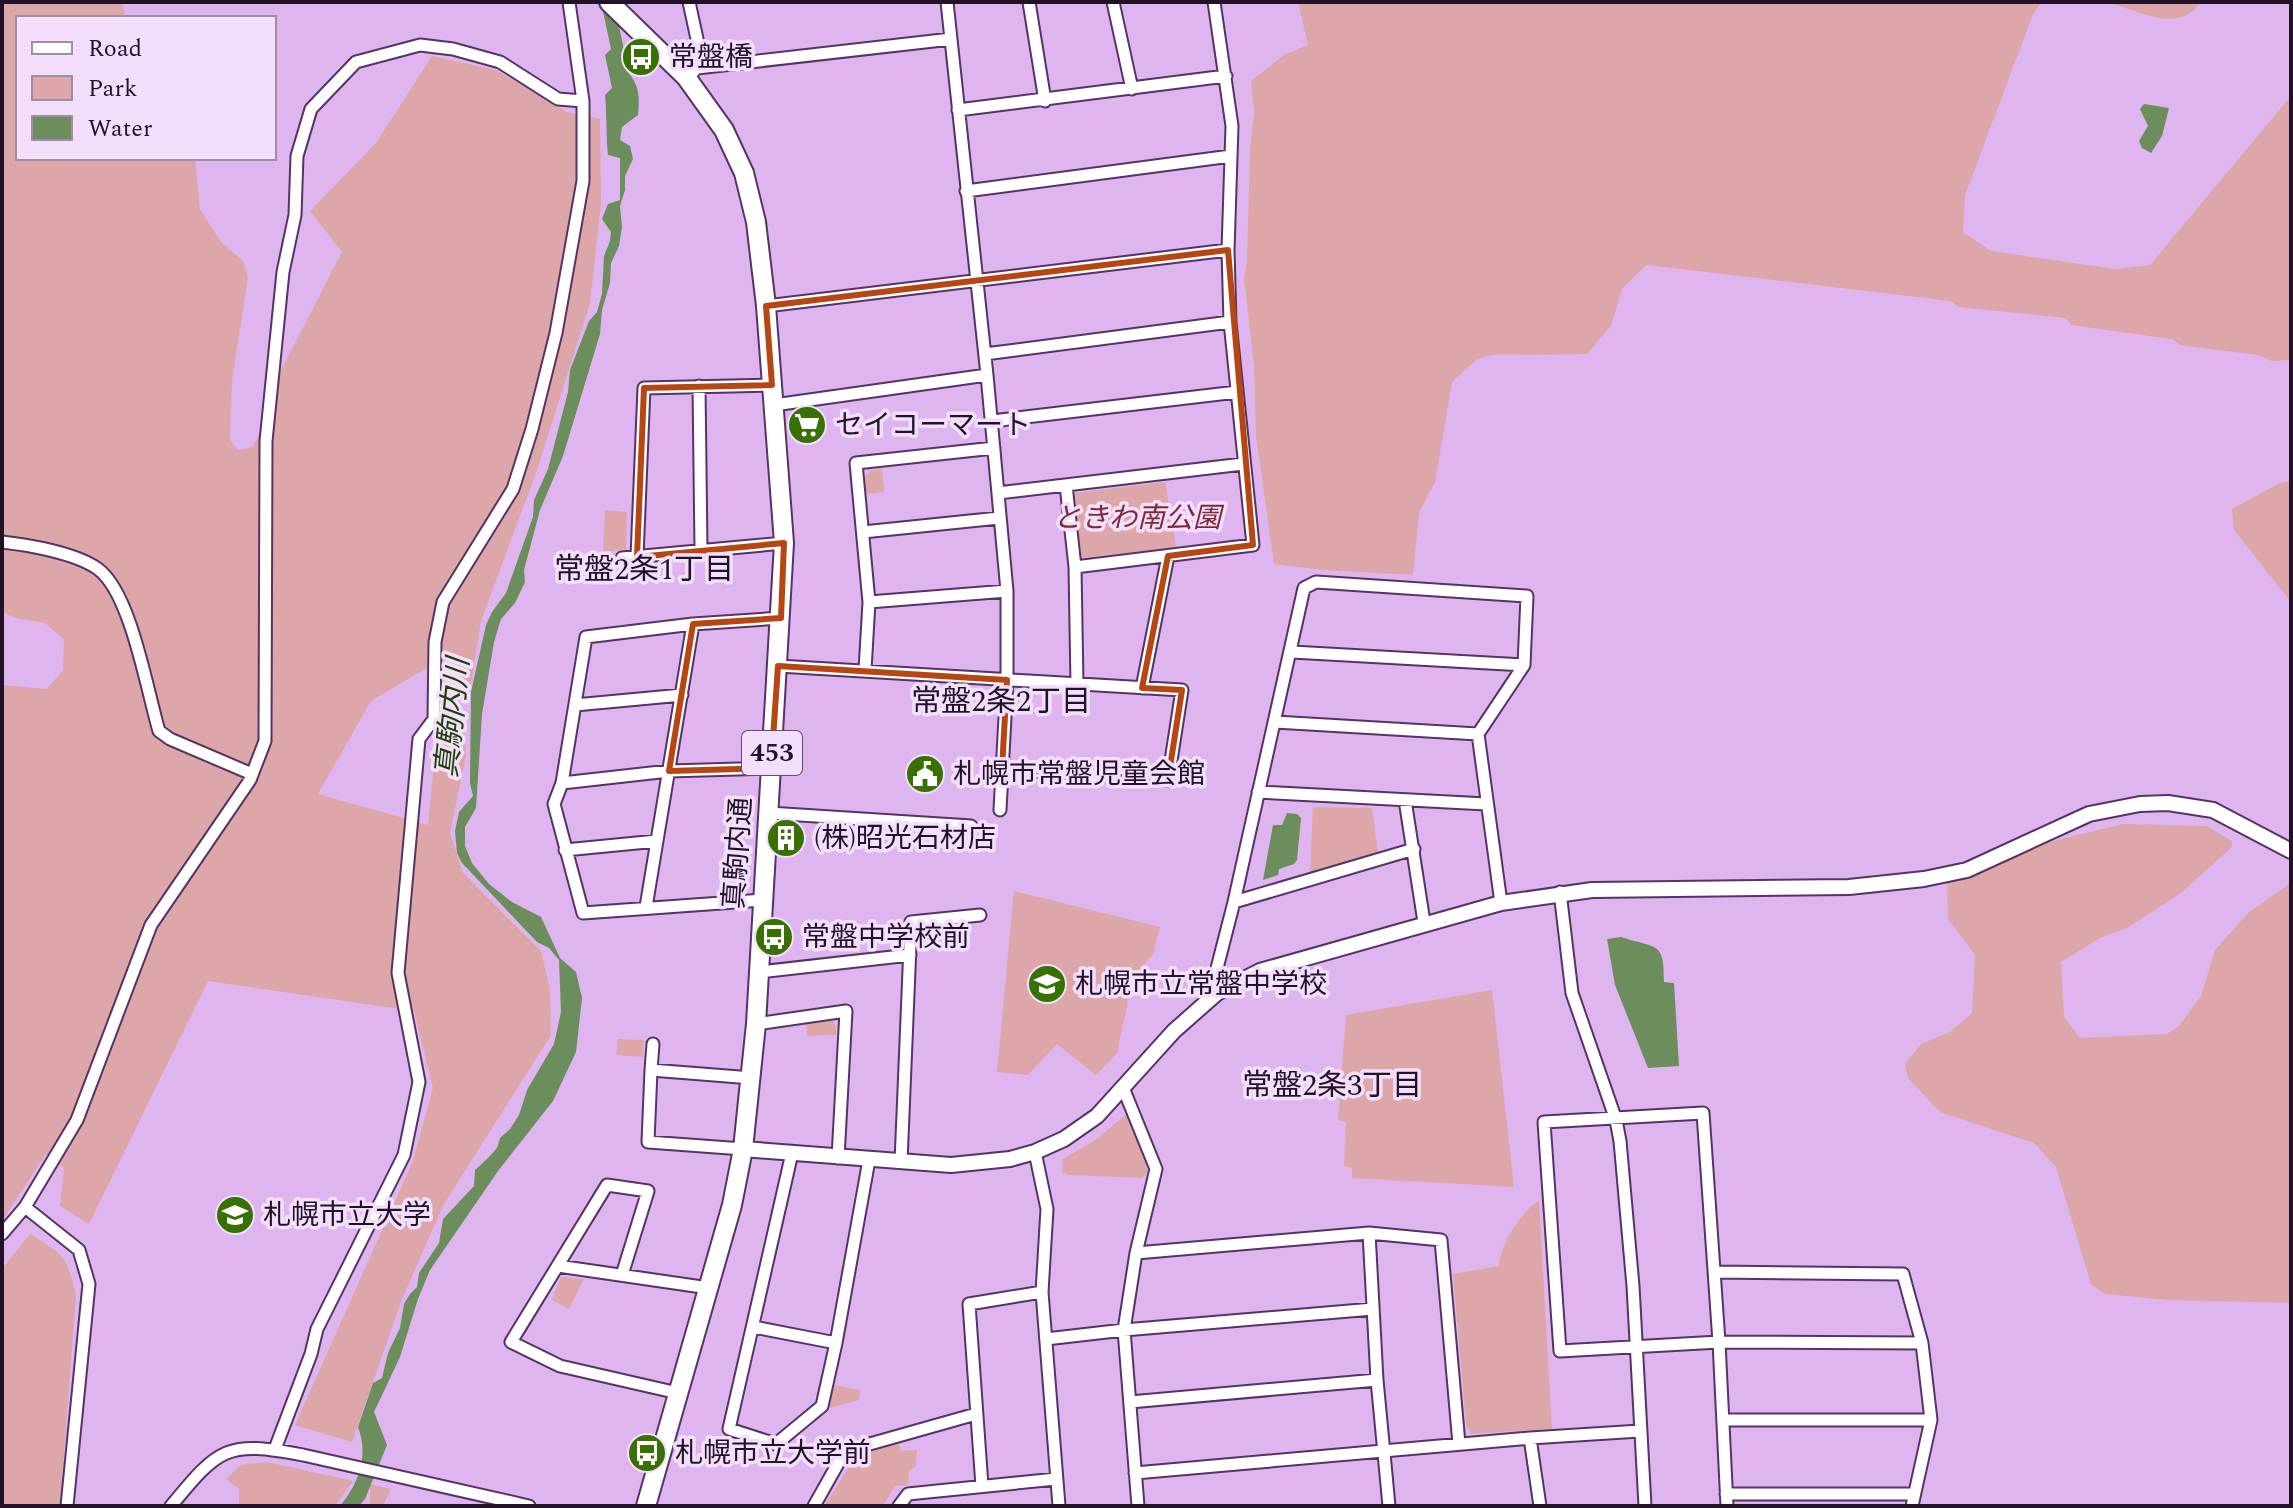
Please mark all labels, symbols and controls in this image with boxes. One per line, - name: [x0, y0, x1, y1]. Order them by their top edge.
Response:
- legend: [16, 16, 276, 160]
- text: Road: [88, 31, 142, 67]
- bus stop icon: 常盤橋: [620, 36, 662, 78]
- place label: 常盤橋: [669, 36, 753, 79]
- text: Park: [88, 71, 138, 107]
- text: Water: [88, 111, 152, 147]
- supermarket icon: セイコーマート: [786, 404, 828, 446]
- place label: セイコーマート: [835, 404, 1031, 447]
- park label: ときわ南公園: [1053, 497, 1225, 540]
- district label: 常盤2条1丁目: [554, 547, 734, 593]
- water label: 真駒内川: [424, 653, 482, 780]
- district label: 常盤2条2丁目: [911, 679, 1091, 725]
- road number: 453: [742, 731, 802, 775]
- public building icon: 札幌市常盤児童会館: [904, 753, 946, 795]
- place label: 札幌市常盤児童会館: [953, 753, 1205, 796]
- street label: 真駒内通: [713, 796, 763, 910]
- building icon: (株)昭光石材店: [765, 817, 807, 859]
- place label: (株)昭光石材店: [814, 817, 996, 860]
- bus stop icon: 常盤中学校前: [753, 916, 795, 958]
- place label: 常盤中学校前: [802, 916, 970, 959]
- school or university icon: 札幌市立常盤中学校: [1026, 963, 1068, 1005]
- place label: 札幌市立常盤中学校: [1075, 963, 1327, 1006]
- district label: 常盤2条3丁目: [1242, 1063, 1422, 1109]
- school or university icon: 札幌市立大学: [214, 1194, 256, 1236]
- place label: 札幌市立大学: [263, 1194, 431, 1237]
- bus stop icon: 札幌市立大学前: [626, 1432, 668, 1474]
- place label: 札幌市立大学前: [675, 1432, 871, 1475]

